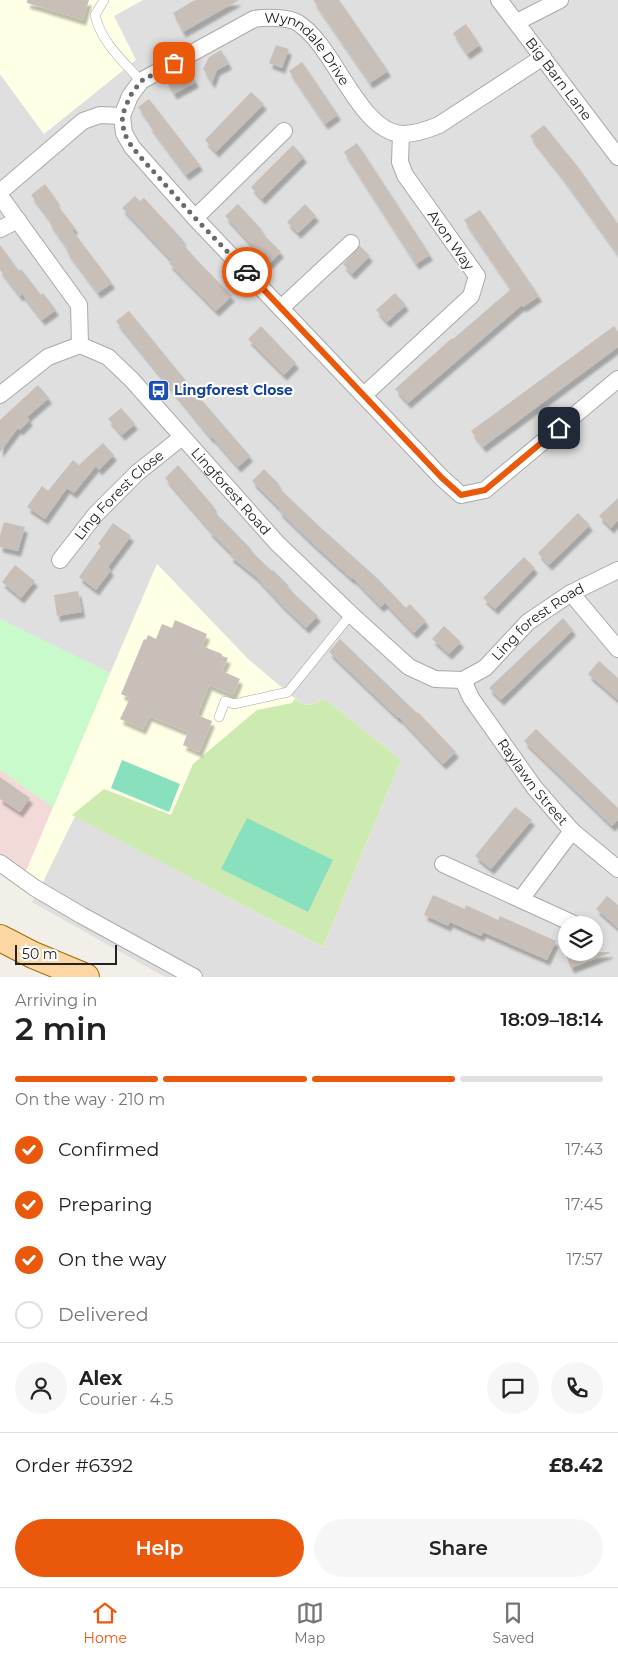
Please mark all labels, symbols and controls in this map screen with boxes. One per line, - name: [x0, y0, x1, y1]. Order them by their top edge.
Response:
- street label: Wynndale Drive: [264, 9, 354, 89]
- street label: Big Barn Lane: [522, 34, 596, 124]
- pin: [153, 42, 195, 84]
- icon: bag: [160, 49, 188, 77]
- street label: Avon Way: [424, 206, 478, 274]
- courier: [222, 247, 272, 297]
- icon: car: [233, 258, 261, 286]
- bus stop icon: Lingforest Close: [146, 378, 170, 402]
- place label: Lingforest Close: [174, 381, 293, 399]
- pin: [538, 407, 580, 449]
- icon: home: [545, 414, 573, 442]
- street label: Lingforest Road: [187, 444, 275, 539]
- street label: Ling Forest Close: [70, 446, 167, 544]
- street label: Ling forest Road: [488, 579, 587, 664]
- street label: Raylawn Street: [493, 735, 572, 829]
- map controls: [558, 916, 603, 961]
- button: layers: [558, 916, 603, 961]
- scale bar: [15, 942, 118, 965]
- text: 50 m: [22, 945, 58, 963]
- text: Arriving in: [15, 991, 97, 1010]
- text: 18:09–18:14: [500, 1008, 603, 1031]
- text: 2 min: [15, 1009, 107, 1048]
- text: On the way · 210 m: [15, 1090, 165, 1109]
- icon: check: [15, 1136, 43, 1164]
- text: Confirmed: [58, 1138, 159, 1161]
- text: 17:43: [565, 1140, 603, 1159]
- icon: check: [15, 1191, 43, 1219]
- text: Preparing: [58, 1193, 153, 1216]
- text: 17:45: [565, 1195, 603, 1214]
- icon: check: [15, 1246, 43, 1274]
- text: On the way: [58, 1248, 166, 1271]
- text: 17:57: [566, 1250, 603, 1269]
- text: Delivered: [58, 1303, 149, 1326]
- button: person: [15, 1362, 67, 1414]
- button: chat: [487, 1362, 539, 1414]
- button: phone: [551, 1362, 603, 1414]
- text: Alex: [79, 1367, 122, 1390]
- text: Courier · 4.5: [79, 1390, 173, 1409]
- text: Order #6392: [15, 1454, 133, 1477]
- text: £8.42: [549, 1454, 603, 1477]
- button: Help: [15, 1519, 304, 1577]
- button: Share: [314, 1519, 603, 1577]
- tab: Home: [84, 1599, 127, 1647]
- tab: Map: [294, 1599, 325, 1647]
- tab: Saved: [492, 1599, 534, 1647]

